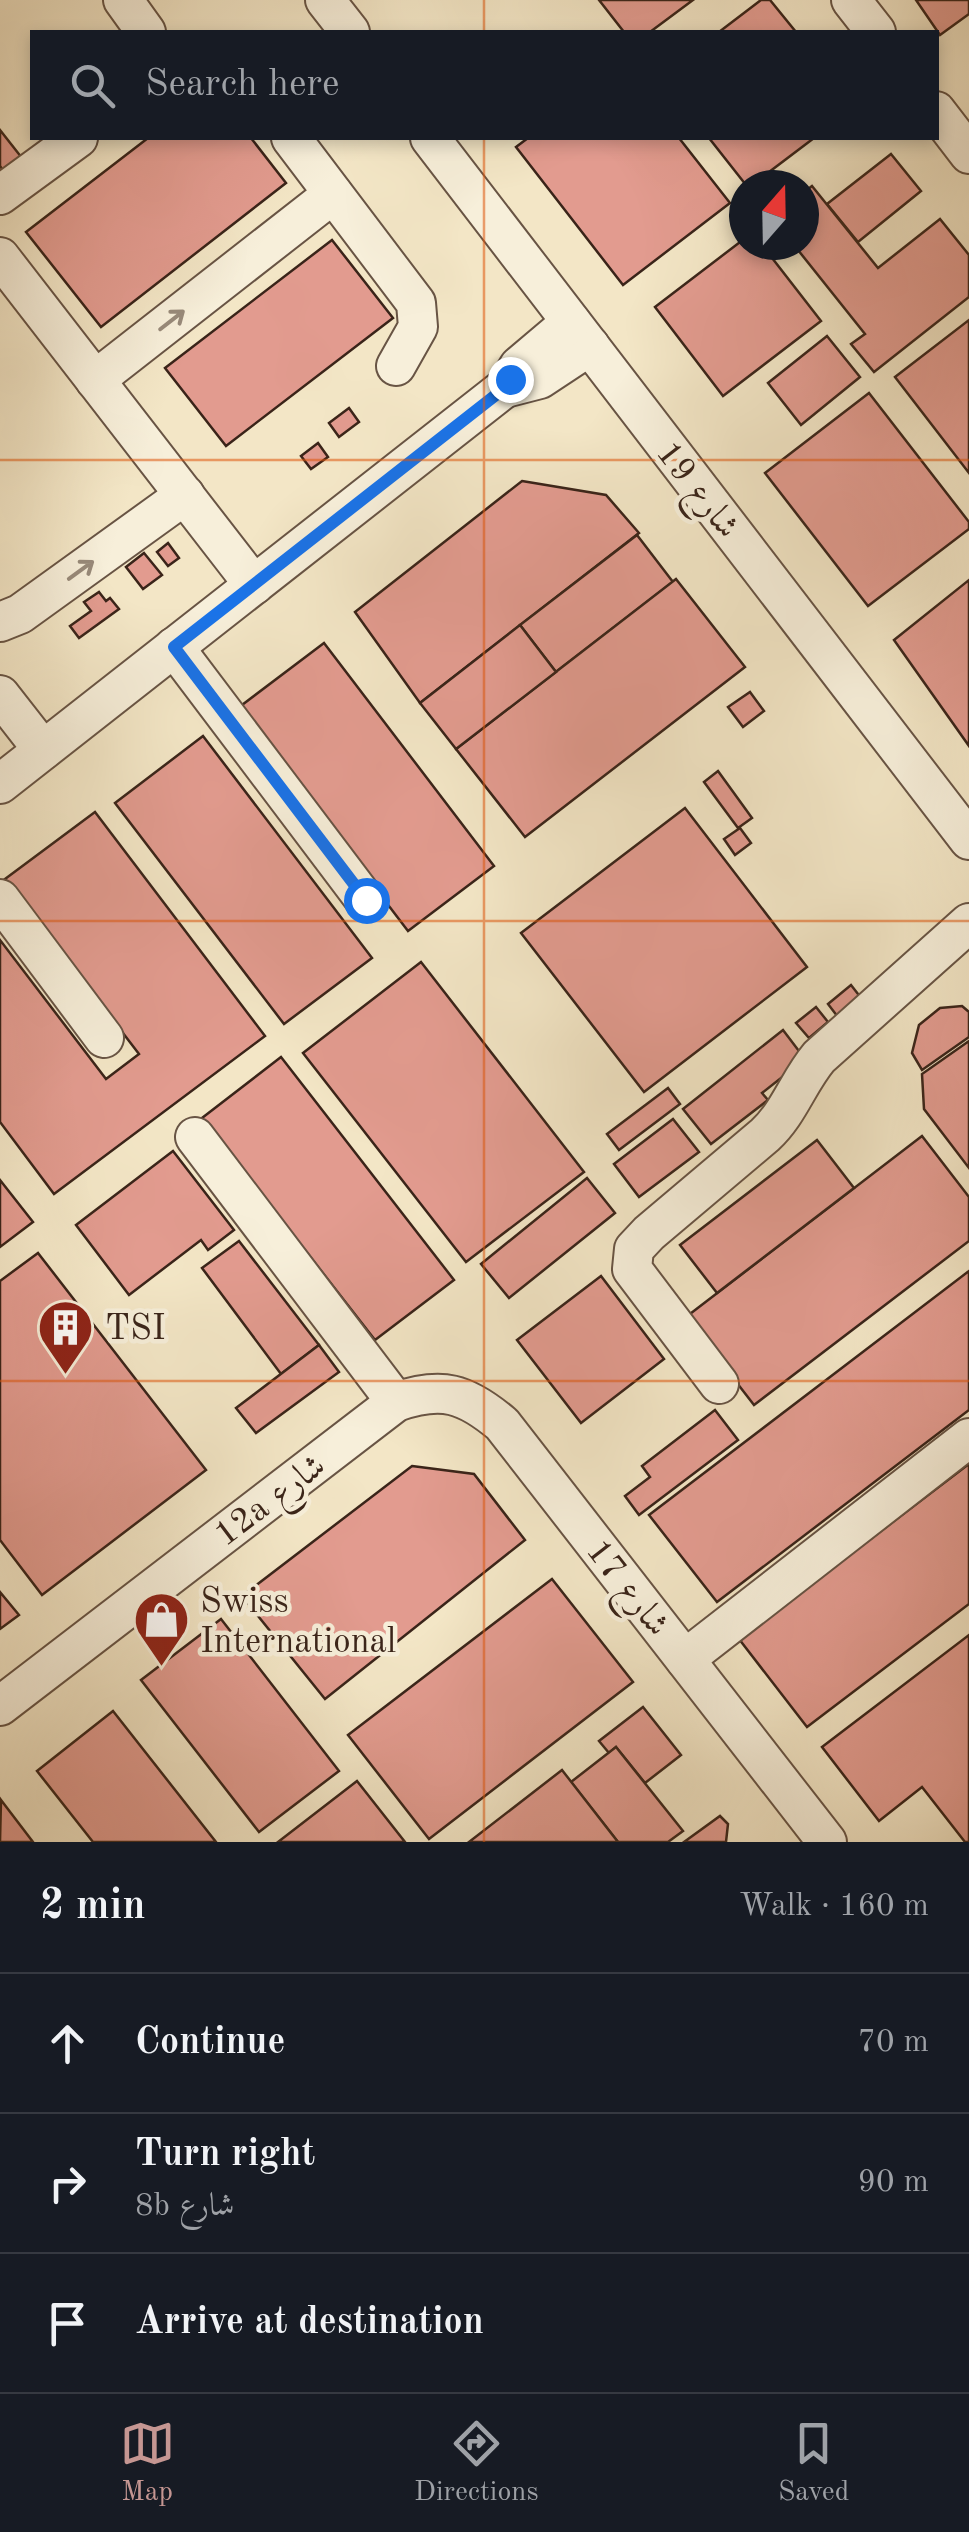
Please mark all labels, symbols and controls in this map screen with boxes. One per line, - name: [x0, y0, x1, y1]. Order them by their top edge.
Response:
- search box: [30, 30, 939, 140]
- icon: search: [65, 58, 120, 113]
- text: Search here: [145, 66, 340, 104]
- north arrow: [729, 170, 819, 260]
- one-way arrow: [158, 310, 185, 331]
- route end: [488, 357, 534, 403]
- street label: شارع 19: [642, 436, 745, 551]
- one-way arrow: [67, 559, 95, 580]
- route start: [344, 878, 390, 924]
- building icon: TSI: [36, 1297, 96, 1376]
- place label: TSI: [105, 1312, 165, 1347]
- street label: 12a شارع: [209, 1448, 338, 1561]
- street label: شارع 17: [572, 1534, 675, 1649]
- place label: Swiss International: [200, 1585, 396, 1660]
- shop icon: Swiss International: [131, 1590, 191, 1669]
- text: 2 min: [40, 1886, 146, 1928]
- text: Walk · 160 m: [739, 1891, 929, 1923]
- icon: ahead: [40, 2016, 95, 2071]
- text: Continue: [135, 2024, 285, 2062]
- text: 70 m: [858, 2027, 929, 2059]
- text: Turn right: [135, 2136, 315, 2174]
- icon: right: [40, 2156, 95, 2211]
- text: 90 m: [858, 2167, 929, 2199]
- text: 8b شارع: [135, 2191, 234, 2223]
- icon: arrive: [40, 2296, 95, 2351]
- text: Arrive at destination: [135, 2304, 484, 2342]
- tab: Map: [120, 2416, 175, 2511]
- tab: Directions: [414, 2416, 539, 2511]
- tab: Saved: [778, 2416, 849, 2511]

